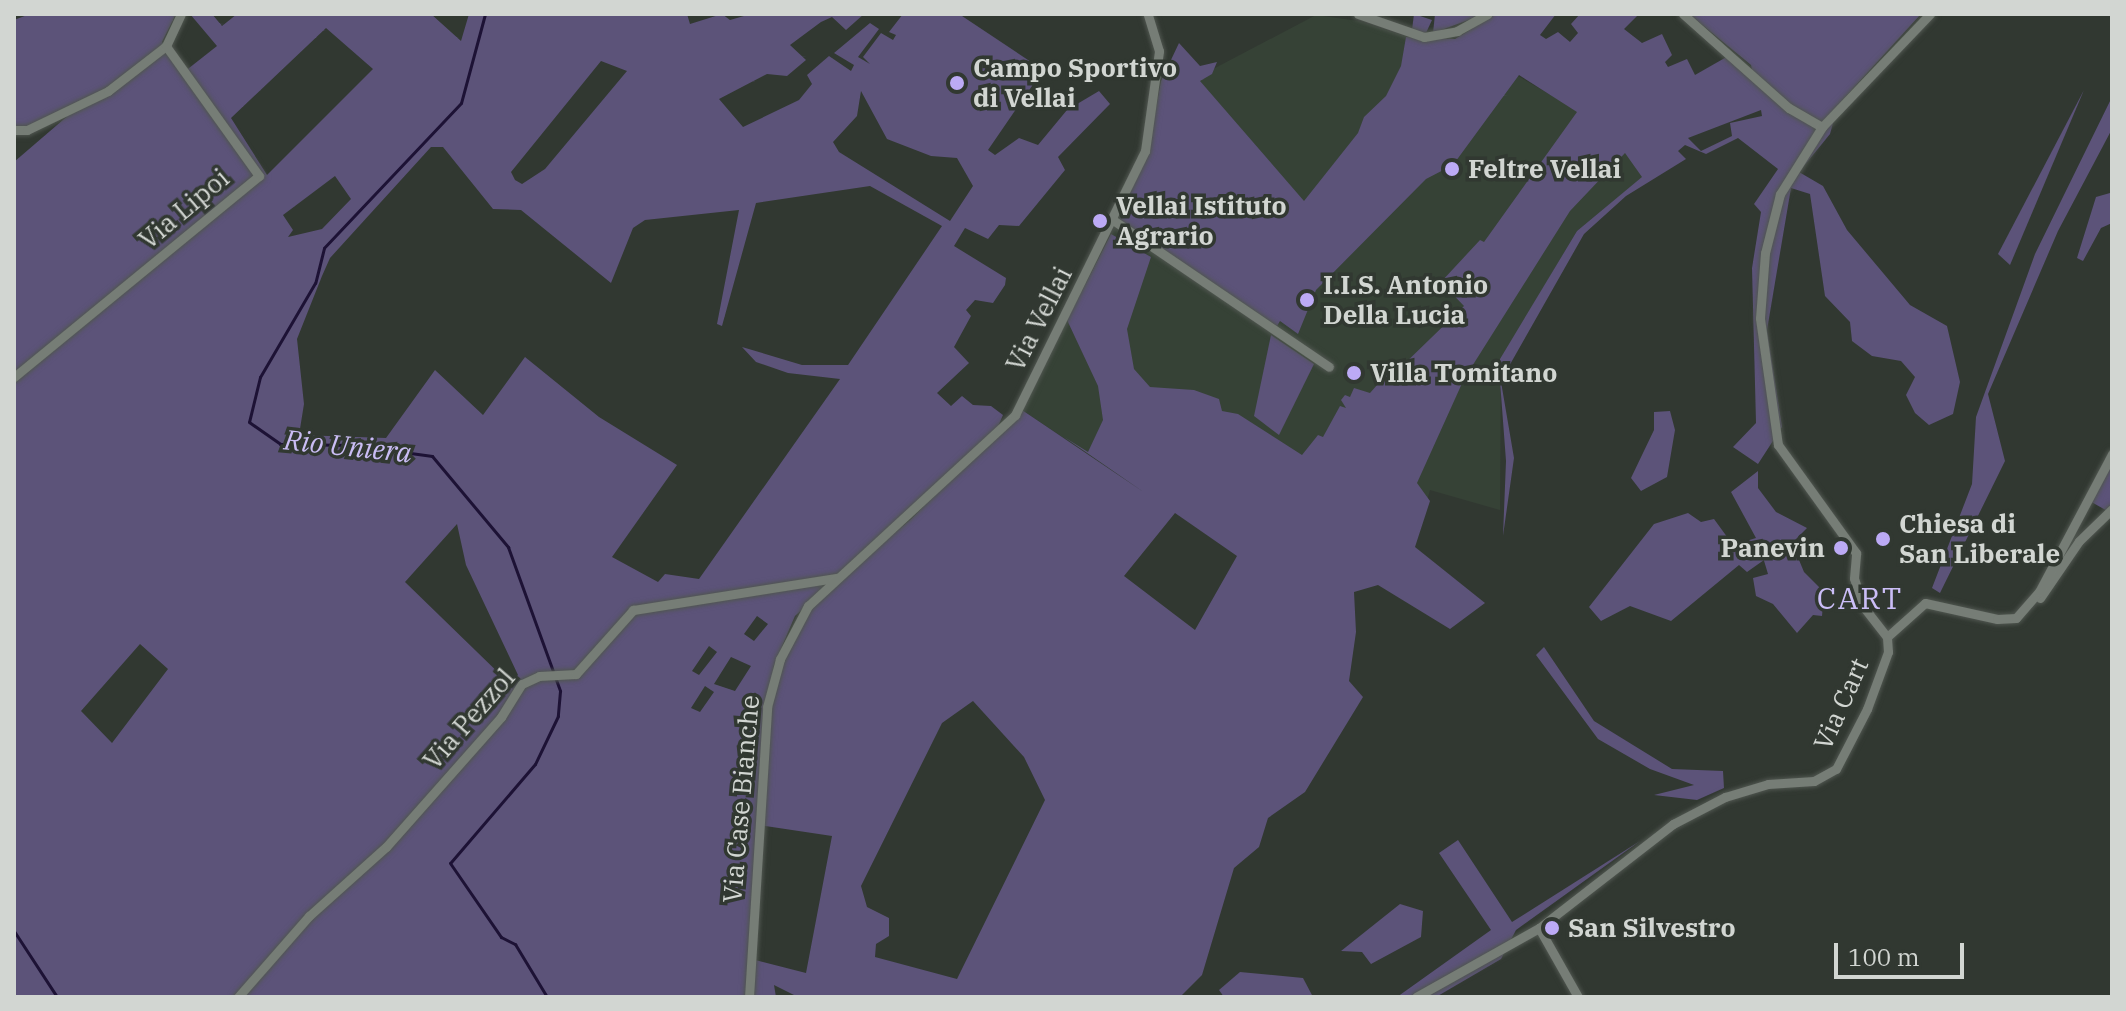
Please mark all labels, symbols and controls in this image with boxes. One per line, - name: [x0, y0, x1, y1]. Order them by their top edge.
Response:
- place label: Campo Sportivo di Vellai: [973, 52, 1177, 114]
- marker: Campo Sportivo di Vellai: [948, 74, 966, 92]
- place label: Feltre Vellai: [1468, 153, 1621, 185]
- marker: Feltre Vellai: [1443, 160, 1461, 178]
- street label: Via Lipoi: [133, 162, 235, 256]
- place label: Vellai Istituto Agrario: [1116, 190, 1287, 252]
- marker: Vellai Istituto Agrario: [1091, 212, 1109, 230]
- street label: Via Vellai: [999, 262, 1079, 376]
- place label: I.I.S. Antonio Della Lucia: [1323, 269, 1488, 330]
- marker: I.I.S. Antonio Della Lucia: [1298, 291, 1316, 309]
- place label: Villa Tomitano: [1370, 357, 1557, 389]
- marker: Villa Tomitano: [1345, 364, 1363, 382]
- water label: Rio Uniera: [283, 423, 413, 469]
- place label: Chiesa di San Liberale: [1899, 508, 2060, 570]
- marker: Chiesa di San Liberale: [1874, 530, 1892, 548]
- place label: Panevin: [1721, 532, 1825, 564]
- marker: Panevin: [1832, 539, 1850, 557]
- district label: CART: [1817, 580, 1903, 616]
- street label: Via Cart: [1807, 653, 1875, 755]
- street label: Via Pezzol: [417, 662, 521, 776]
- street label: Via Case Bianche: [716, 694, 766, 904]
- place label: San Silvestro: [1568, 912, 1736, 944]
- marker: San Silvestro: [1543, 919, 1561, 937]
- scale bar: [1838, 927, 1968, 977]
- text: 100 m: [1848, 941, 1920, 973]

